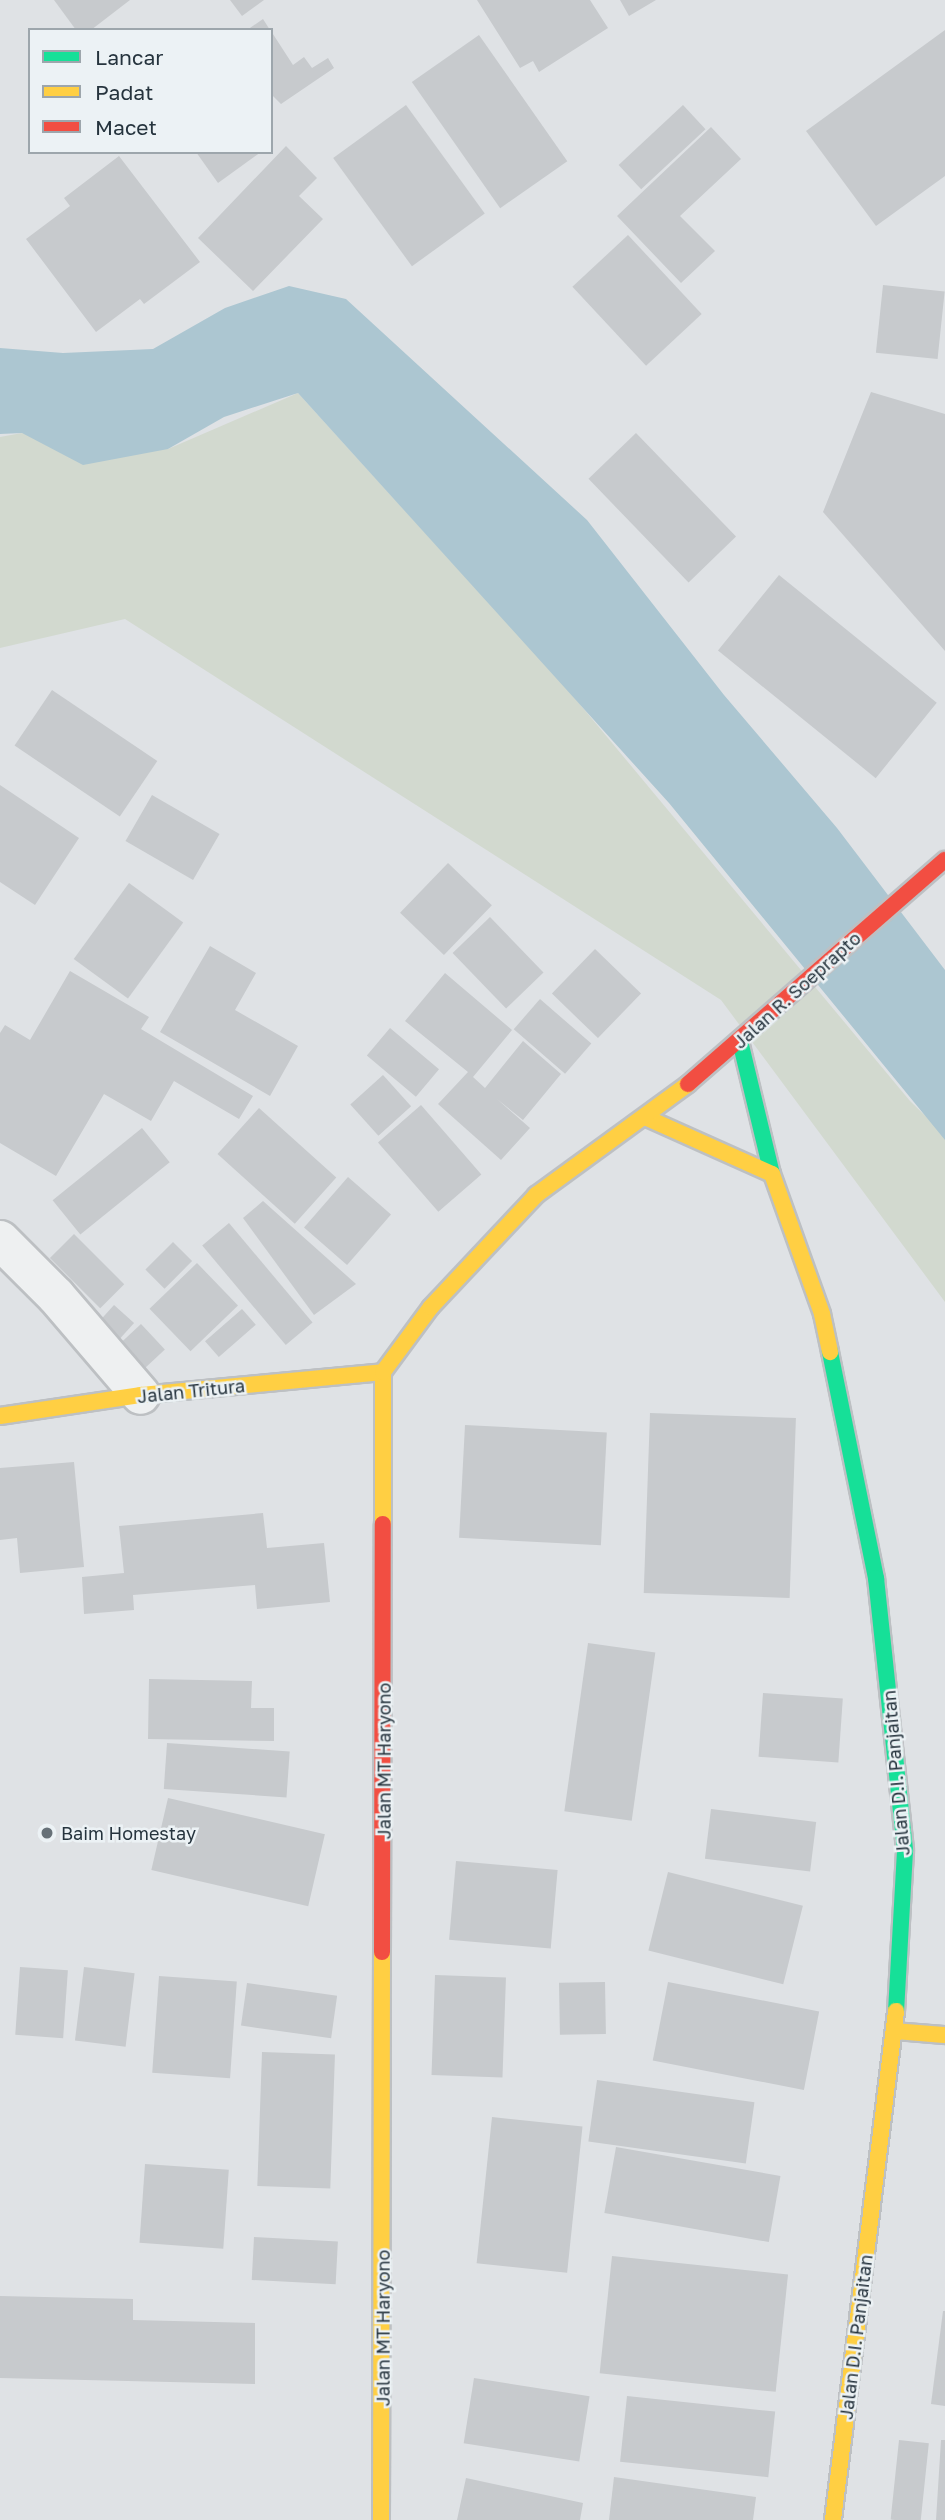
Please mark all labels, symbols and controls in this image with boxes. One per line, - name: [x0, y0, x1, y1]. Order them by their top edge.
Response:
- legend: [28, 28, 273, 154]
- text: Lancar: [95, 44, 163, 70]
- text: Padat: [95, 79, 153, 105]
- text: Macet: [95, 114, 157, 140]
- street label: Jalan R. Soeprapto: [729, 927, 865, 1053]
- street label: Jalan Tritura: [136, 1375, 246, 1407]
- street label: Jalan MT Haryono: [373, 1683, 395, 1839]
- street label: Jalan D.I. Panjaitan: [878, 1689, 914, 1857]
- place label: Baim Homestay: [61, 1822, 196, 1844]
- marker: Baim Homestay: [39, 1825, 55, 1841]
- street label: Jalan MT Haryono: [372, 2250, 394, 2406]
- street label: Jalan D.I. Panjaitan: [835, 2253, 877, 2421]

